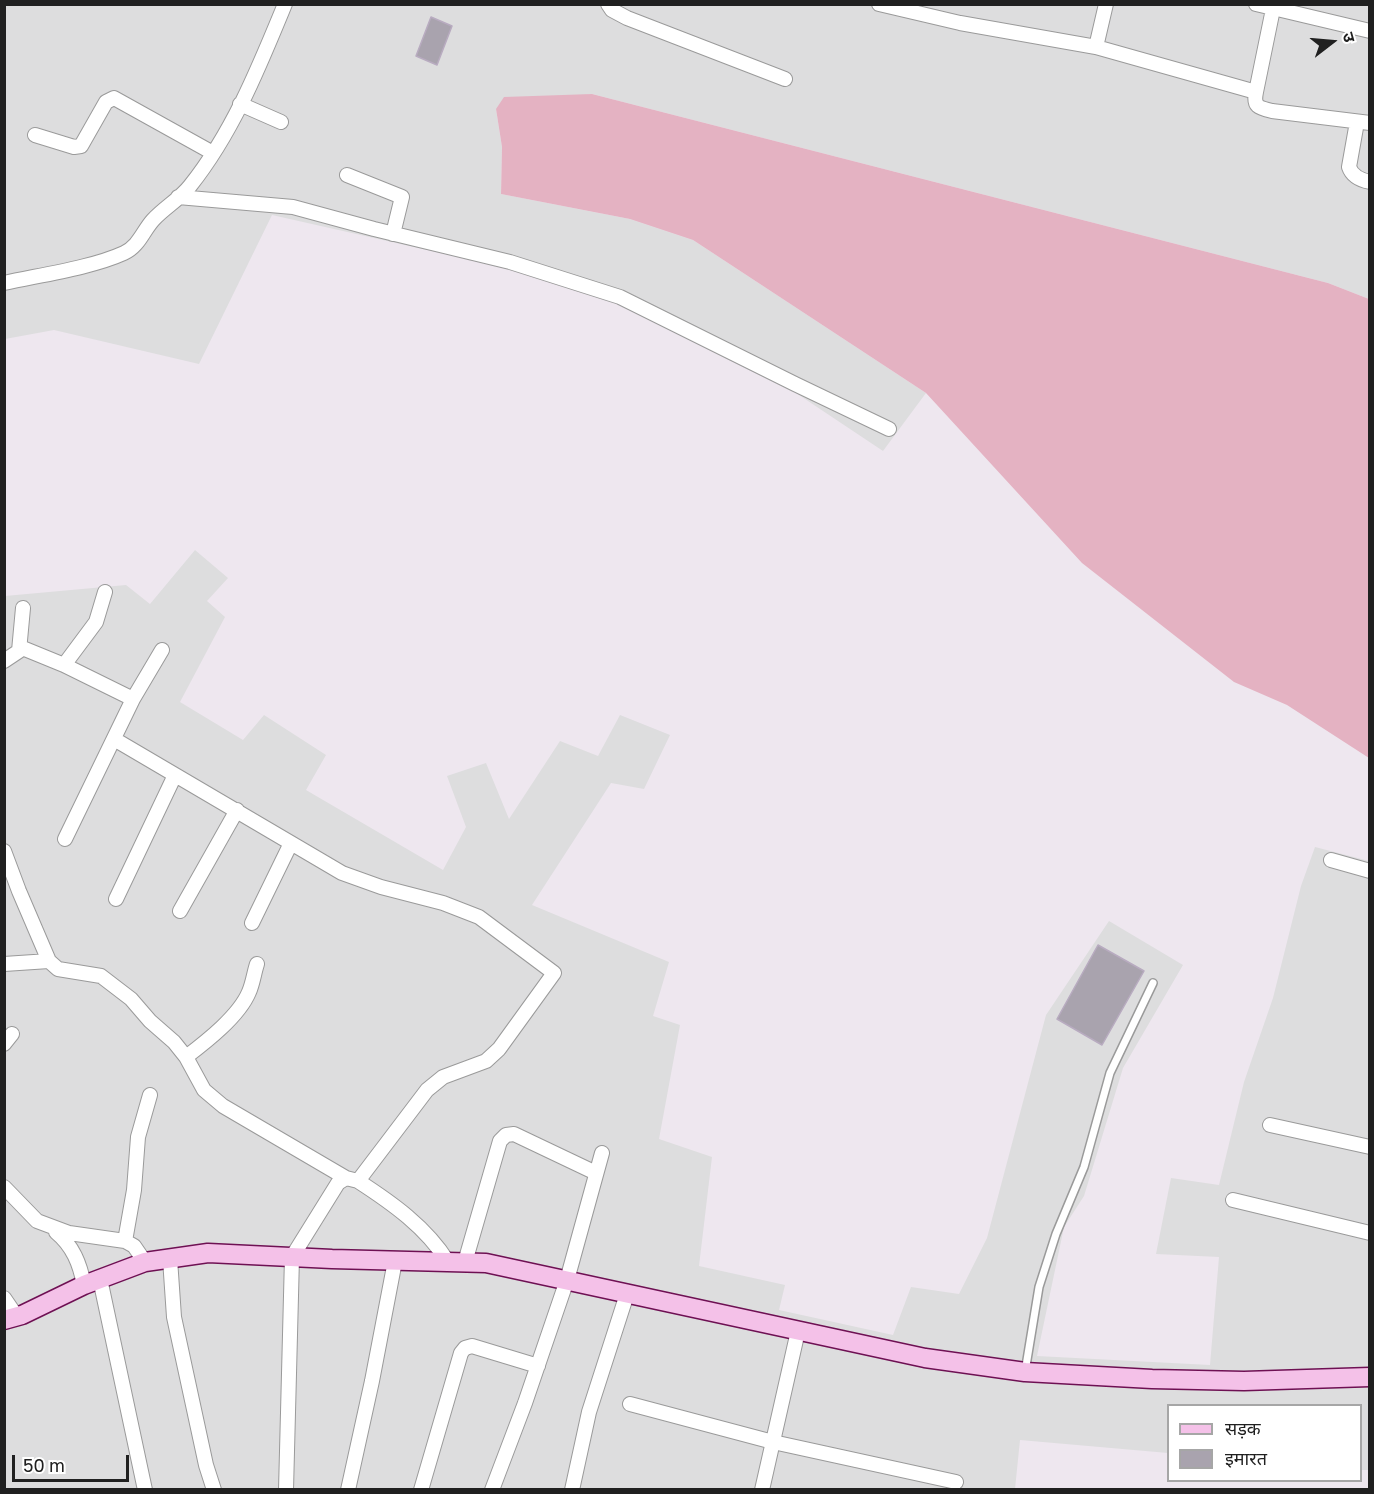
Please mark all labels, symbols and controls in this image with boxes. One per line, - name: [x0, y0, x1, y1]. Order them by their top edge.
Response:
- north arrow: [1302, 12, 1362, 72]
- text: उ: [1338, 30, 1360, 44]
- legend: [1167, 1404, 1362, 1482]
- text: सड़क: [1225, 1417, 1261, 1439]
- scale bar: [15, 1443, 132, 1481]
- text: इमारत: [1225, 1447, 1267, 1469]
- text: 50 m: [23, 1454, 65, 1476]

